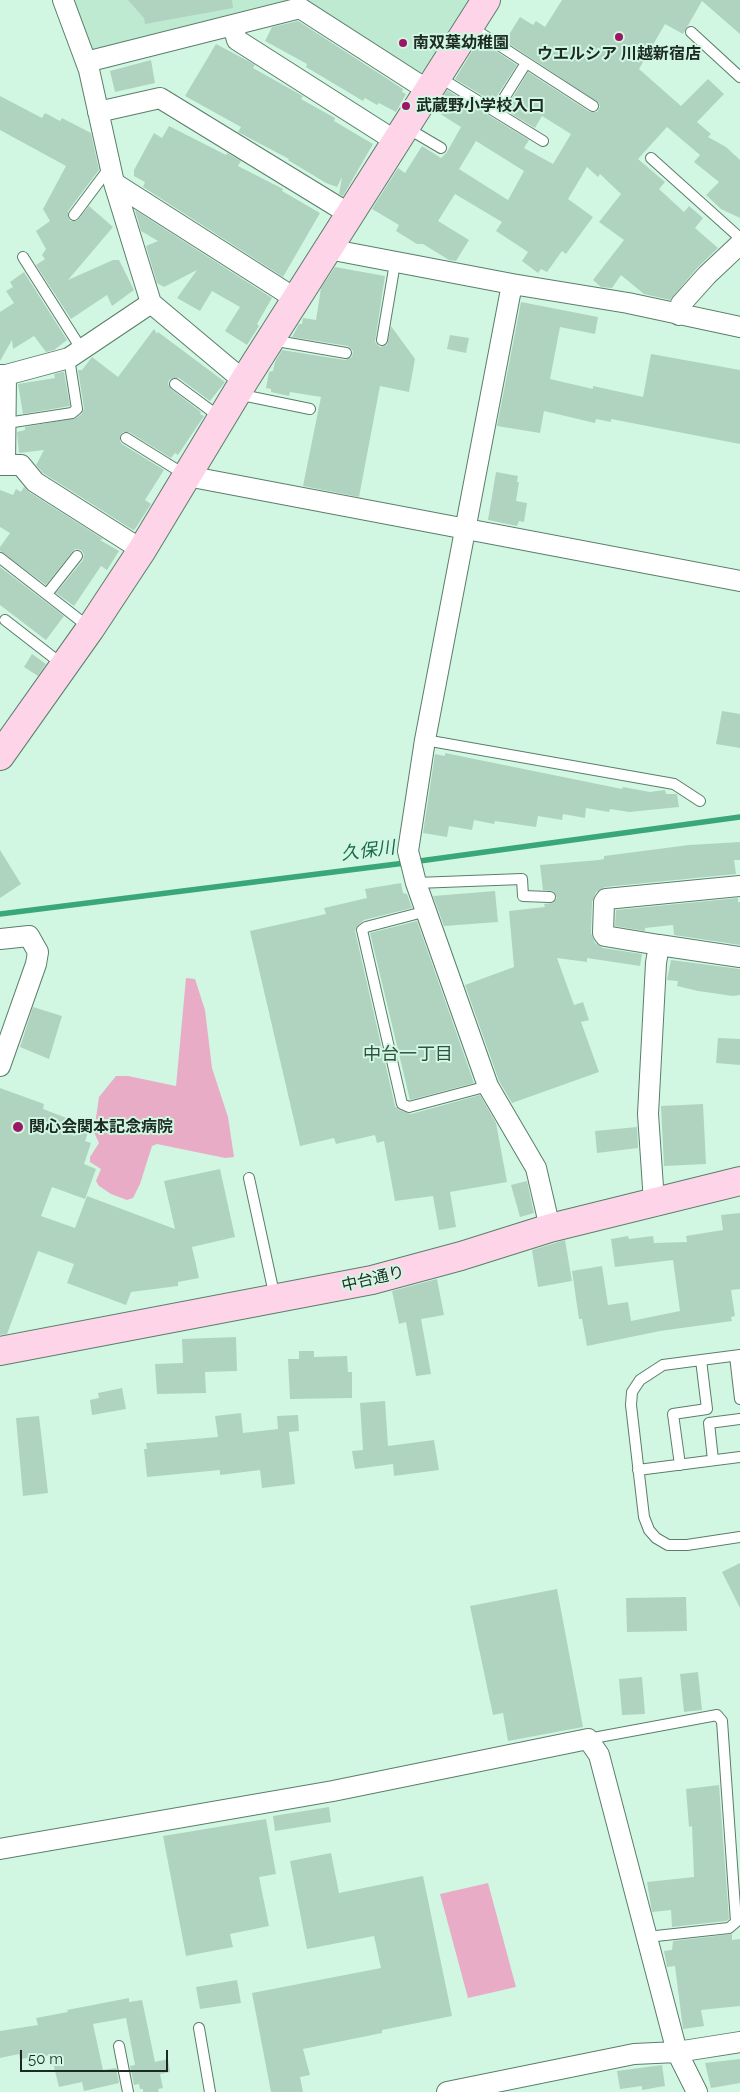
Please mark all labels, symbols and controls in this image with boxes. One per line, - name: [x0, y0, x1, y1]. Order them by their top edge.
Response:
- marker: ウエルシア 川越新宿店: [613, 31, 625, 43]
- place label: 南双葉幼稚園: [413, 33, 509, 53]
- marker: 南双葉幼稚園: [397, 37, 409, 49]
- place label: ウエルシア 川越新宿店: [537, 44, 701, 64]
- place label: 武蔵野小学校入口: [416, 96, 544, 116]
- marker: 武蔵野小学校入口: [400, 100, 412, 112]
- water label: 久保川: [340, 837, 396, 865]
- district label: 中台一丁目: [363, 1044, 453, 1066]
- place label: 関心会関本記念病院: [29, 1117, 173, 1137]
- marker: 関心会関本記念病院: [11, 1120, 25, 1134]
- street label: 中台通り: [340, 1262, 406, 1296]
- scale bar: [22, 2040, 170, 2072]
- text: 50 m: [28, 2050, 63, 2068]

